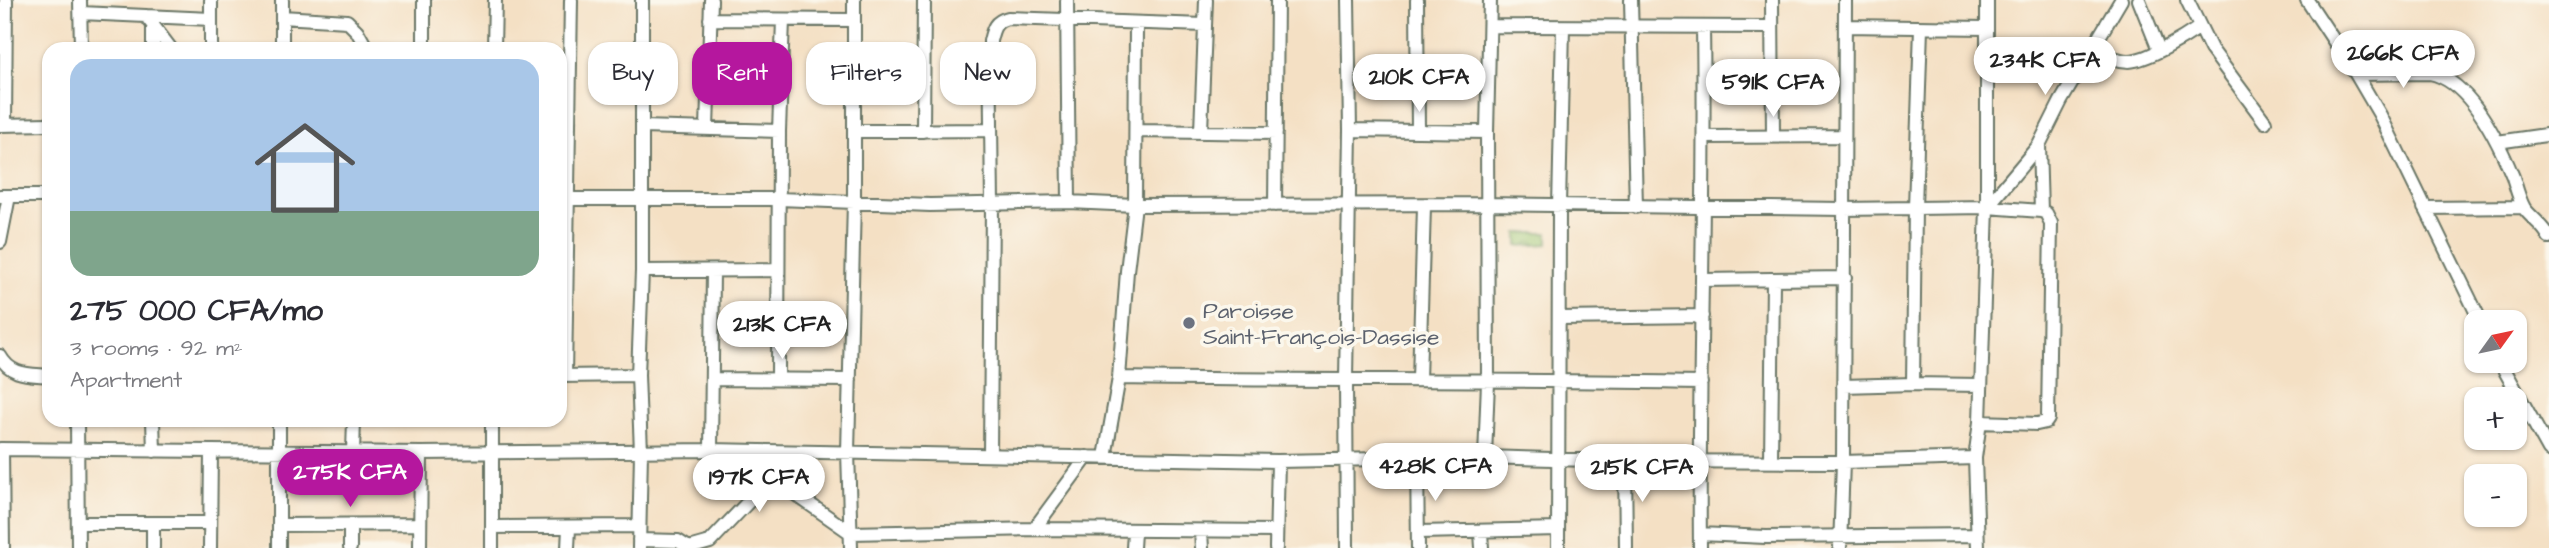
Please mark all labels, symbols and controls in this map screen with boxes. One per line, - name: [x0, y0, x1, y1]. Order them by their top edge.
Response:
- pin: 266K CFA: [2331, 31, 2475, 90]
- text: 266K CFA: [2347, 37, 2459, 69]
- pin: 234K CFA: [1973, 38, 2117, 97]
- chip: Buy: [588, 42, 678, 105]
- chip: Rent: [692, 42, 792, 105]
- chip: Filters: [806, 42, 926, 105]
- chip: New: [940, 42, 1036, 105]
- text: 234K CFA: [1990, 44, 2100, 76]
- pin: 210K CFA: [1347, 54, 1491, 114]
- pin: 591K CFA: [1701, 60, 1845, 119]
- text: 210K CFA: [1369, 61, 1469, 93]
- text: 591K CFA: [1722, 66, 1824, 98]
- icon: home: [242, 105, 368, 231]
- text: 275 000 CFA/mo: [70, 290, 323, 332]
- place label: Paroisse Saint-François-Dassise: [1203, 295, 1440, 353]
- pin: 213K CFA: [710, 302, 854, 361]
- text: 213K CFA: [733, 308, 831, 340]
- north arrow: [2464, 310, 2527, 373]
- map controls: [2464, 310, 2527, 527]
- marker: Paroisse Saint-François-Dassise: [1181, 315, 1197, 331]
- text: 3 rooms · 92 m²: [70, 332, 243, 364]
- text: Apartment: [70, 364, 182, 396]
- button: +: [2464, 387, 2527, 450]
- pin: 428K CFA: [1363, 444, 1507, 503]
- pin: 215K CFA: [1570, 444, 1714, 504]
- pin: 275K CFA: [278, 449, 422, 509]
- text: 428K CFA: [1378, 450, 1492, 482]
- text: 215K CFA: [1591, 451, 1693, 483]
- pin: 197K CFA: [687, 454, 831, 514]
- text: 275K CFA: [293, 456, 407, 488]
- text: 197K CFA: [709, 461, 809, 493]
- button: −: [2464, 464, 2527, 527]

